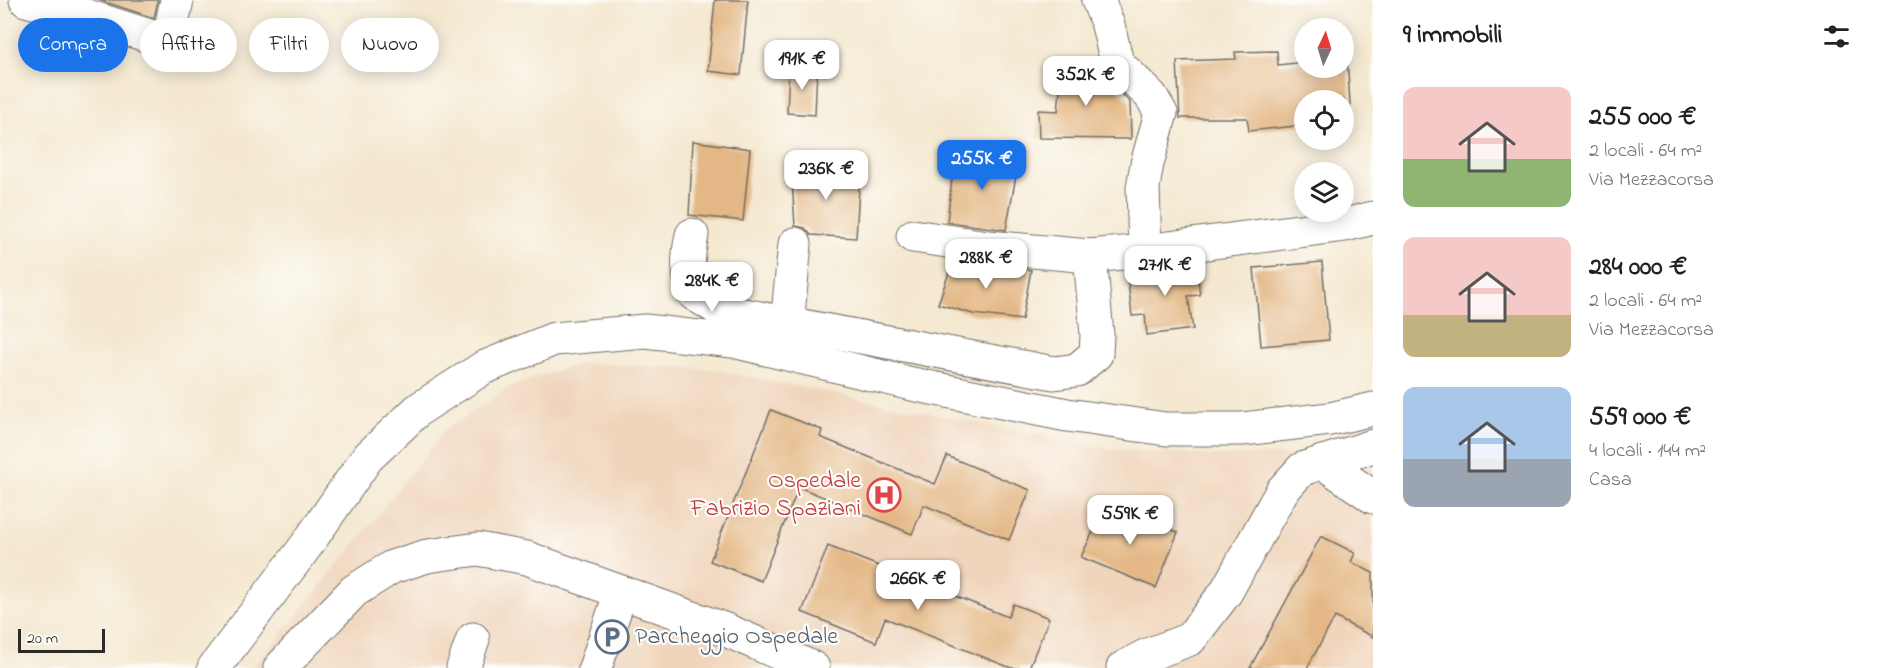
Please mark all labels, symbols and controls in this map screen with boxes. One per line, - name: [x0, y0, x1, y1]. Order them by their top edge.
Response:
- text: 9 immobili: [1403, 17, 1503, 55]
- chip: Compra: [18, 18, 128, 72]
- chip: Affitta: [140, 18, 237, 72]
- chip: Filtri: [249, 18, 329, 72]
- chip: Nuovo: [341, 18, 439, 72]
- north arrow: [1294, 18, 1354, 78]
- map controls: [1294, 18, 1354, 222]
- icon: filters: [1820, 20, 1853, 53]
- pin: 191K €: [753, 40, 851, 91]
- text: 191K €: [778, 45, 826, 74]
- pin: 352K €: [1037, 56, 1135, 107]
- text: 352K €: [1057, 61, 1115, 90]
- button: locate: [1294, 90, 1354, 150]
- text: 255 000 €: [1589, 99, 1696, 137]
- icon: home: [1451, 111, 1523, 183]
- text: 2 locali · 64 m²: [1589, 137, 1702, 166]
- pin: 255K €: [933, 140, 1031, 191]
- text: 255K €: [951, 145, 1013, 174]
- pin: 236K €: [777, 150, 875, 201]
- text: 236K €: [798, 155, 854, 184]
- button: layers: [1294, 162, 1354, 222]
- text: Via Mezzacorsa: [1589, 166, 1714, 195]
- pin: 288K €: [937, 239, 1035, 290]
- text: 288K €: [959, 244, 1013, 273]
- pin: 271K €: [1116, 246, 1214, 297]
- text: 284 000 €: [1589, 249, 1687, 287]
- text: 271K €: [1138, 251, 1192, 280]
- icon: home: [1451, 261, 1523, 333]
- pin: 284K €: [663, 262, 761, 313]
- text: 284K €: [685, 267, 739, 296]
- text: 2 locali · 64 m²: [1589, 287, 1702, 316]
- text: Via Mezzacorsa: [1589, 316, 1714, 345]
- text: 559 000 €: [1589, 399, 1691, 437]
- icon: home: [1451, 411, 1523, 483]
- text: 4 locali · 144 m²: [1589, 437, 1706, 466]
- place label: Ospedale Fabrizio Spaziani: [689, 464, 861, 527]
- text: Casa: [1589, 466, 1632, 495]
- hospital icon: Ospedale Fabrizio Spaziani: [866, 477, 902, 513]
- pin: 559K €: [1081, 495, 1179, 546]
- text: 559K €: [1101, 500, 1159, 529]
- pin: 266K €: [869, 560, 967, 611]
- text: 266K €: [890, 565, 946, 594]
- parking icon: Parcheggio Ospedale: [594, 619, 630, 655]
- place label: Parcheggio Ospedale: [635, 620, 838, 655]
- scale bar: [18, 626, 105, 654]
- text: 20 m: [27, 627, 58, 651]

